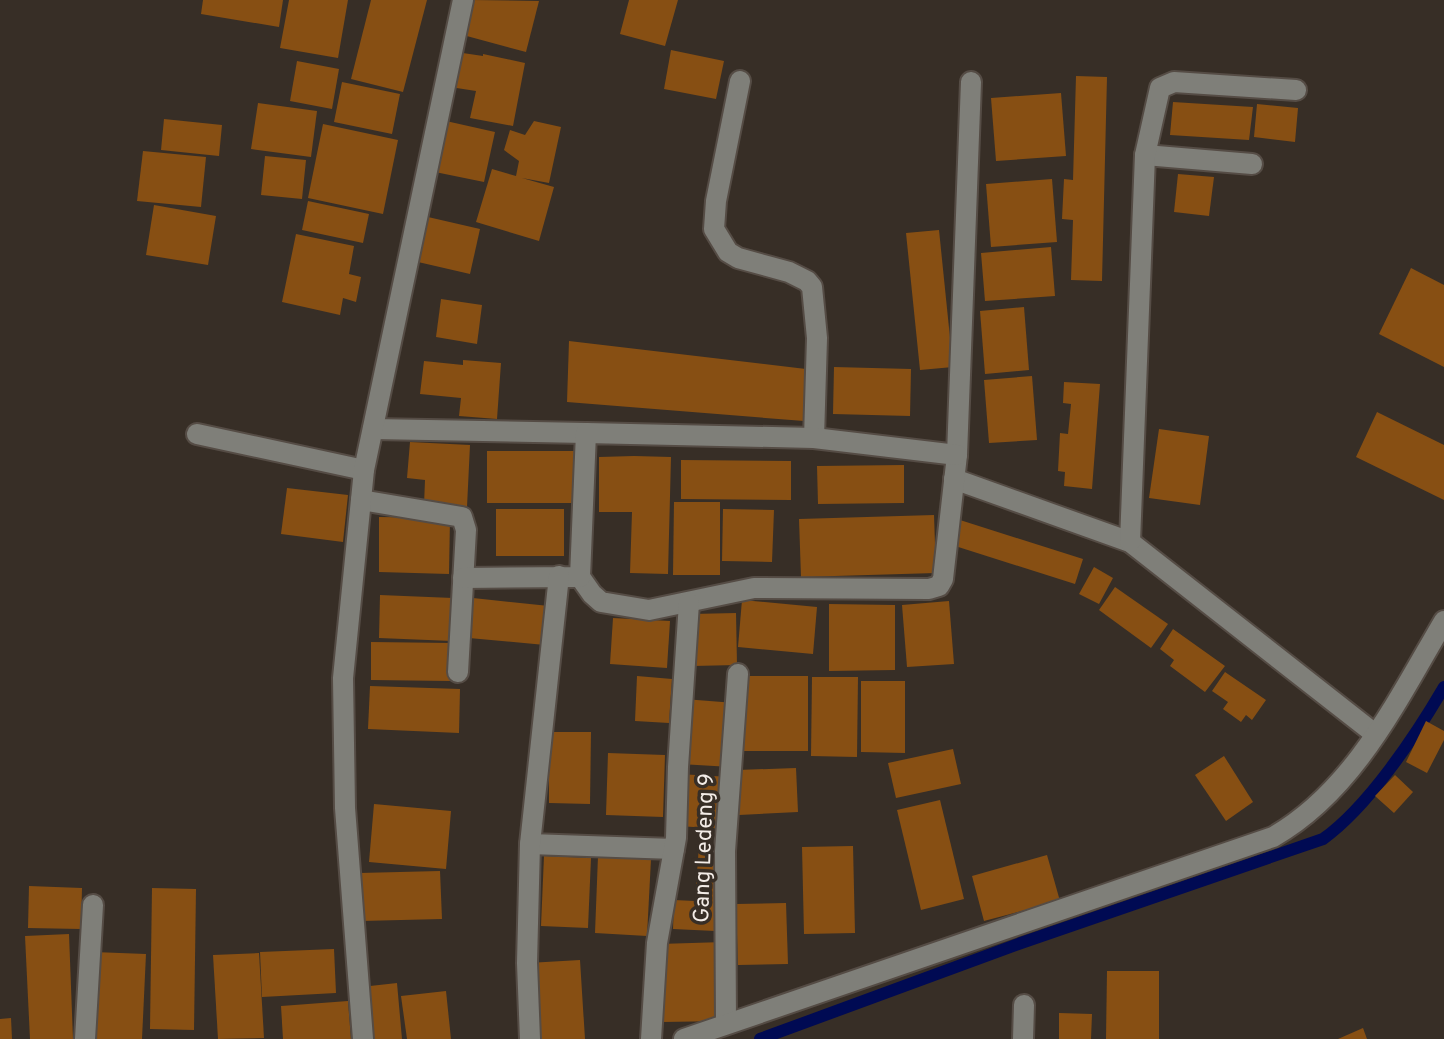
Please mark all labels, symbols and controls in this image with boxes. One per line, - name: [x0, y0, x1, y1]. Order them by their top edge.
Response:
- street label: Gang Ledeng 9: [689, 773, 721, 923]

